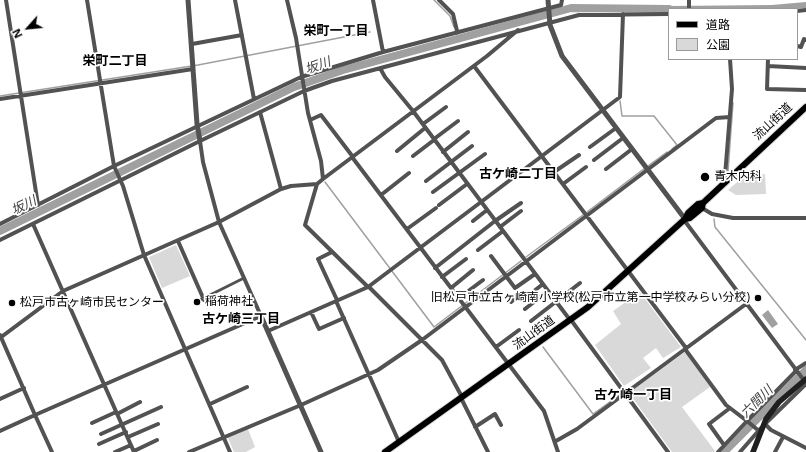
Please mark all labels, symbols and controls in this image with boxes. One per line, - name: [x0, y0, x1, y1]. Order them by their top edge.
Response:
- north arrow: [8, 8, 48, 48]
- legend: [668, 8, 798, 60]
- text: 道路: [706, 16, 730, 33]
- district label: 栄町一丁目: [304, 23, 368, 39]
- text: N: [8, 26, 26, 41]
- text: 公園: [706, 36, 730, 53]
- district label: 栄町二丁目: [83, 53, 147, 69]
- water label: 坂川: [303, 54, 333, 78]
- street label: 流山街道: [751, 100, 795, 144]
- district label: 古ケ崎二丁目: [479, 166, 557, 182]
- place label: 青木内科: [714, 170, 762, 184]
- marker: 青木内科: [699, 171, 711, 183]
- water label: 坂川: [9, 193, 39, 219]
- place label: 旧松戸市立古ヶ崎南小学校(松戸市立第一中学校みらい分校): [431, 291, 750, 305]
- marker: 旧松戸市立古ヶ崎南小学校(松戸市立第一中学校みらい分校): [753, 293, 763, 303]
- place label: 稲荷神社: [205, 295, 253, 309]
- place label: 松戸市古ヶ崎市民センター: [20, 296, 164, 310]
- marker: 稲荷神社: [192, 297, 202, 307]
- marker: 松戸市古ヶ崎市民センター: [7, 298, 17, 308]
- district label: 古ケ崎三丁目: [202, 311, 280, 327]
- street label: 流山街道: [510, 313, 558, 353]
- water label: 六間川: [738, 383, 776, 421]
- district label: 古ケ崎一丁目: [594, 387, 672, 403]

